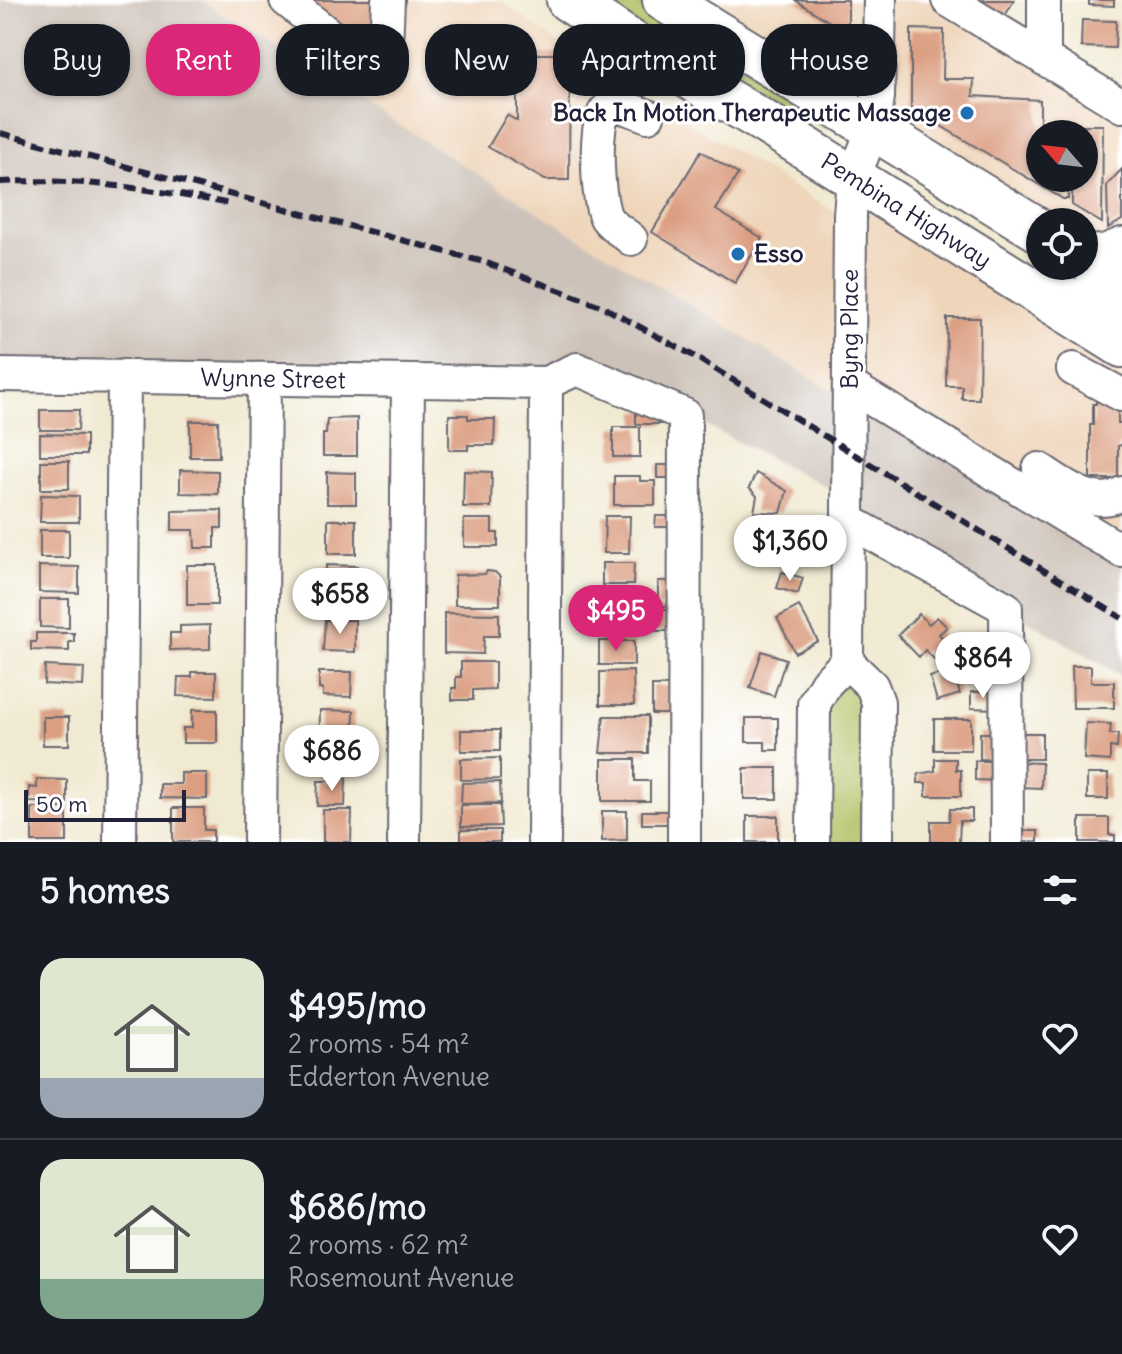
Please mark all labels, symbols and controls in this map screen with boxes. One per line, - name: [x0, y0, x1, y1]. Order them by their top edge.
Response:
- chip: Buy: [24, 24, 130, 96]
- chip: Rent: [146, 24, 260, 96]
- chip: Filters: [276, 24, 409, 96]
- chip: New: [425, 24, 537, 96]
- chip: Apartment: [553, 24, 745, 96]
- chip: House: [761, 24, 897, 96]
- place label: Back In Motion Therapeutic Massage: [553, 97, 951, 127]
- marker: Back In Motion Therapeutic Massage: [958, 104, 976, 122]
- north arrow: [1026, 120, 1098, 192]
- map controls: [1026, 120, 1098, 280]
- street label: Pembina Highway: [816, 146, 997, 275]
- button: locate: [1026, 208, 1098, 280]
- place label: Esso: [754, 238, 803, 268]
- marker: Esso: [729, 245, 747, 263]
- street label: Byng Place: [834, 269, 864, 389]
- street label: Wynne Street: [200, 362, 346, 394]
- pin: $1,360: [725, 515, 855, 583]
- text: $1,360: [752, 524, 828, 557]
- pin: $658: [293, 568, 387, 636]
- text: $658: [310, 577, 370, 610]
- pin: $495: [569, 585, 663, 653]
- text: $495: [586, 594, 646, 627]
- pin: $864: [936, 632, 1030, 700]
- text: $864: [953, 641, 1013, 674]
- pin: $686: [285, 725, 379, 793]
- text: $686: [302, 734, 362, 767]
- scale bar: [24, 786, 186, 822]
- text: 50 m: [36, 790, 88, 818]
- icon: filters: [1038, 868, 1082, 912]
- text: 5 homes: [40, 869, 170, 912]
- text: $495/mo: [288, 984, 426, 1027]
- icon: home: [104, 990, 200, 1086]
- icon: heart: [1038, 1016, 1082, 1060]
- text: 2 rooms · 54 m²: [288, 1027, 470, 1060]
- text: Edderton Avenue: [288, 1060, 490, 1093]
- text: $686/mo: [288, 1185, 426, 1228]
- icon: home: [104, 1191, 200, 1287]
- icon: heart: [1038, 1217, 1082, 1261]
- text: 2 rooms · 62 m²: [288, 1228, 469, 1261]
- text: Rosemount Avenue: [288, 1261, 514, 1294]

